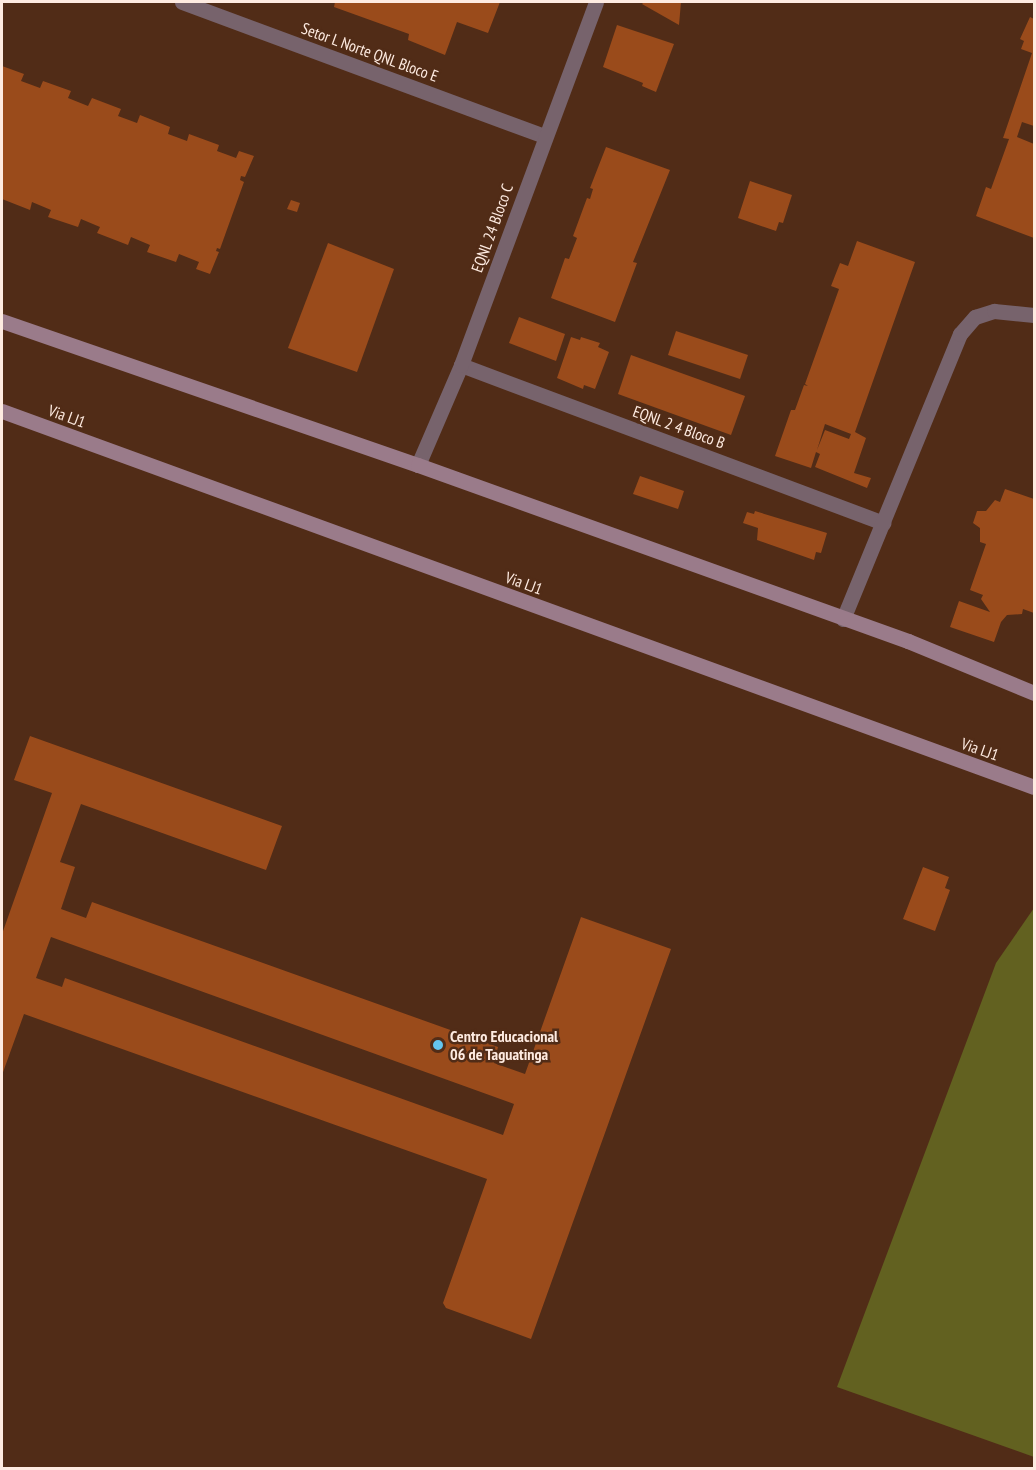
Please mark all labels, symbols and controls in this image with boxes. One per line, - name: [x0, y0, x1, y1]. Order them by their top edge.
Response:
- street label: Setor L Norte QNL Bloco E: [298, 18, 442, 86]
- street label: EQNL 24 Bloco C: [467, 181, 517, 275]
- street label: Via LJ1: [46, 400, 88, 432]
- street label: EQNL 2 4 Bloco B: [630, 401, 728, 453]
- street label: Via LJ1: [503, 567, 545, 599]
- street label: Via LJ1: [959, 734, 1001, 764]
- place label: Centro Educacional 06 de Taguatinga: [450, 1026, 558, 1064]
- marker: Centro Educacional 06 de Taguatinga: [431, 1038, 445, 1052]

